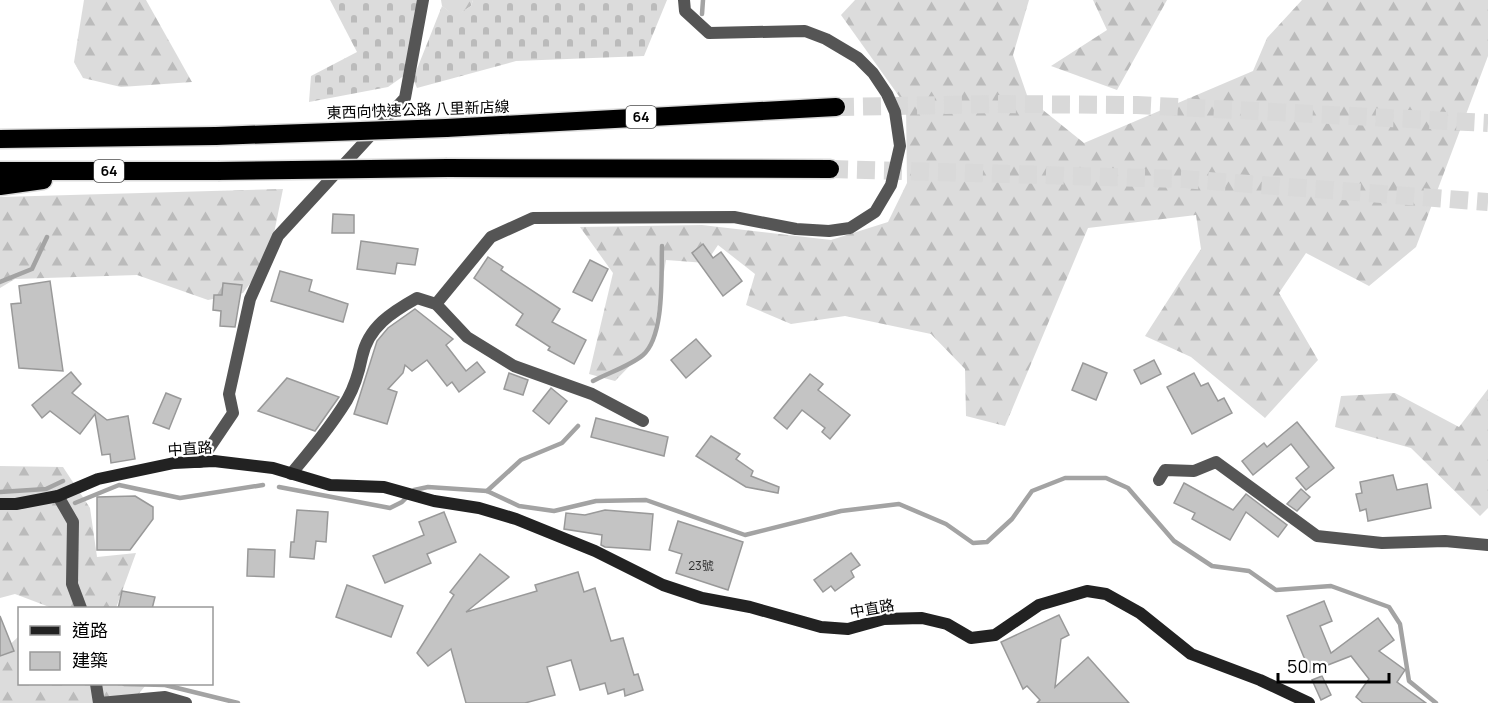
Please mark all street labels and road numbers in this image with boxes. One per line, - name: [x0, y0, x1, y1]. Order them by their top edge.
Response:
- street label: 東西向快速公路 八里新店線: [326, 96, 510, 123]
- road number: 64: [626, 106, 656, 128]
- road number: 64: [94, 160, 124, 182]
- street label: 中直路: [167, 436, 213, 461]
- street label: 中直路: [848, 594, 896, 623]

